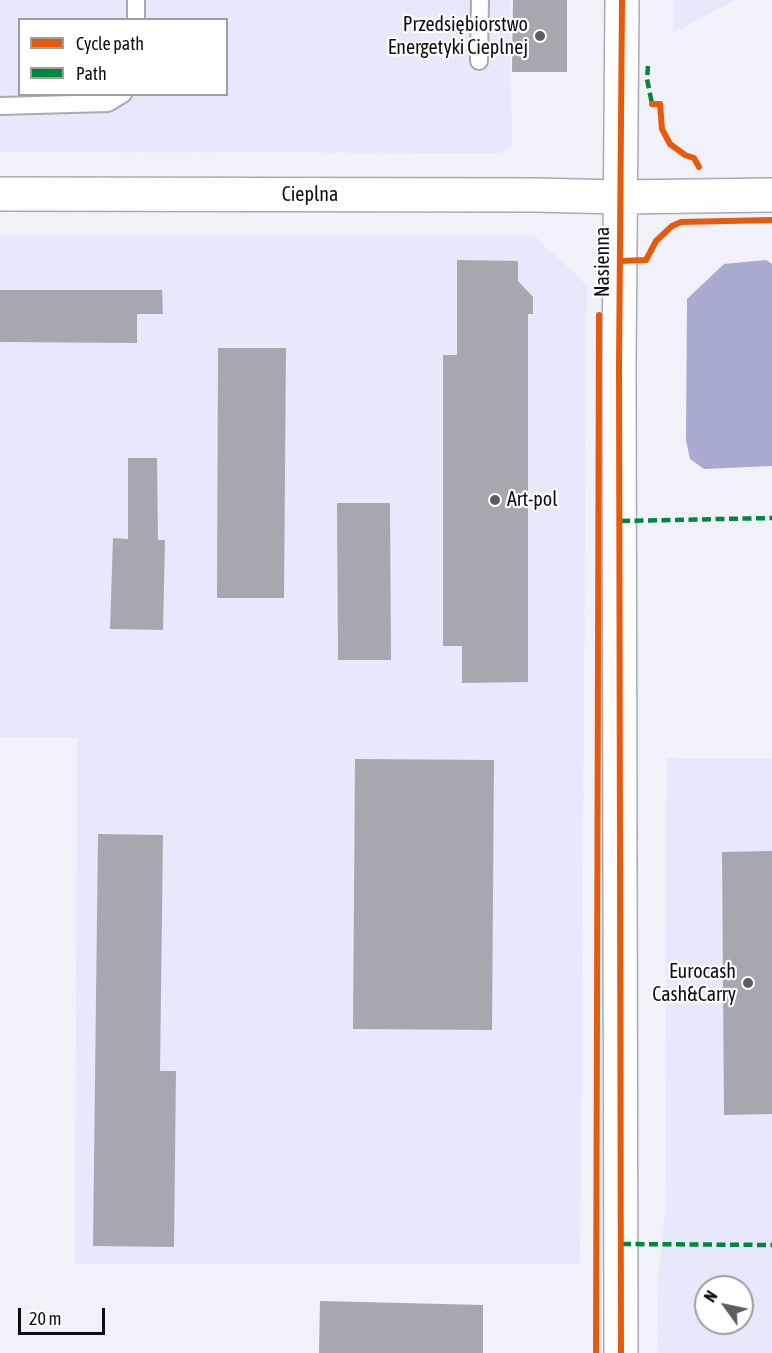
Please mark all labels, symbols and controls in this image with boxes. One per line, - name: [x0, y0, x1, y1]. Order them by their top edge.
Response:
- place label: Przedsiębiorstwo Energetyki Cieplnej: [388, 13, 528, 60]
- legend: [18, 18, 228, 96]
- marker: Przedsiębiorstwo Energetyki Cieplnej: [533, 29, 547, 43]
- text: Cycle path: [76, 33, 144, 54]
- text: Path: [76, 63, 107, 84]
- street label: Cieplna: [282, 183, 338, 207]
- street label: Nasienna: [591, 227, 615, 297]
- place label: Art-pol: [507, 488, 557, 512]
- marker: Art-pol: [488, 493, 502, 507]
- place label: Eurocash Cash&Carry: [652, 960, 736, 1007]
- marker: Eurocash Cash&Carry: [741, 976, 755, 990]
- north arrow: [694, 1275, 754, 1335]
- text: N: [700, 1287, 721, 1305]
- scale bar: [21, 1296, 108, 1334]
- text: 20 m: [29, 1308, 61, 1329]

